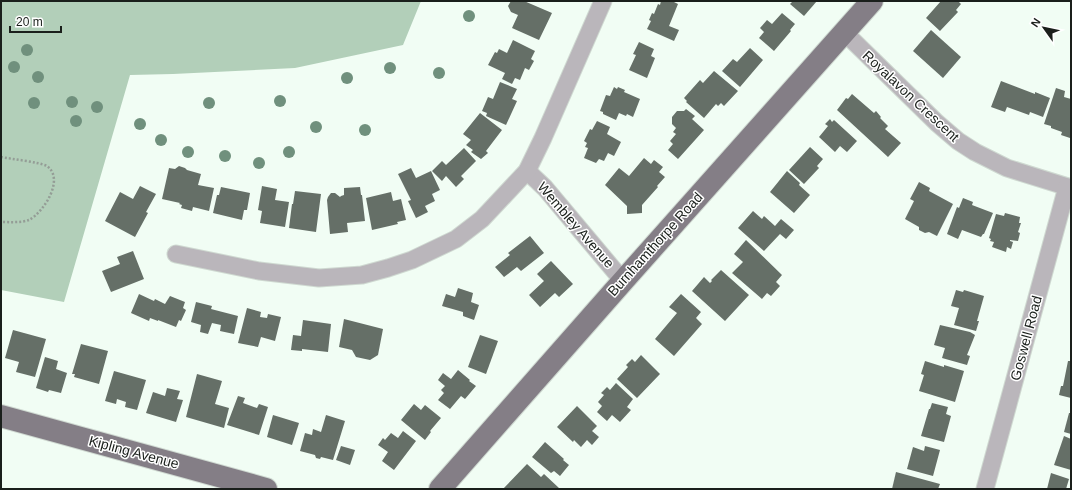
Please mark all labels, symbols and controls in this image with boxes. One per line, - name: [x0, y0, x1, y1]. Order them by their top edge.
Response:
- scale bar: [10, 8, 61, 34]
- north arrow: [1024, 8, 1064, 48]
- text: 20 m: [16, 15, 43, 29]
- text: N: [1028, 16, 1043, 29]
- street label: Royalavon Crescent: [859, 47, 963, 145]
- street label: Wembley Avenue: [534, 179, 618, 271]
- street label: Burnhamthorpe Road: [604, 189, 706, 299]
- street label: Goswell Road: [1007, 294, 1045, 382]
- street label: Kipling Avenue: [87, 432, 181, 472]

